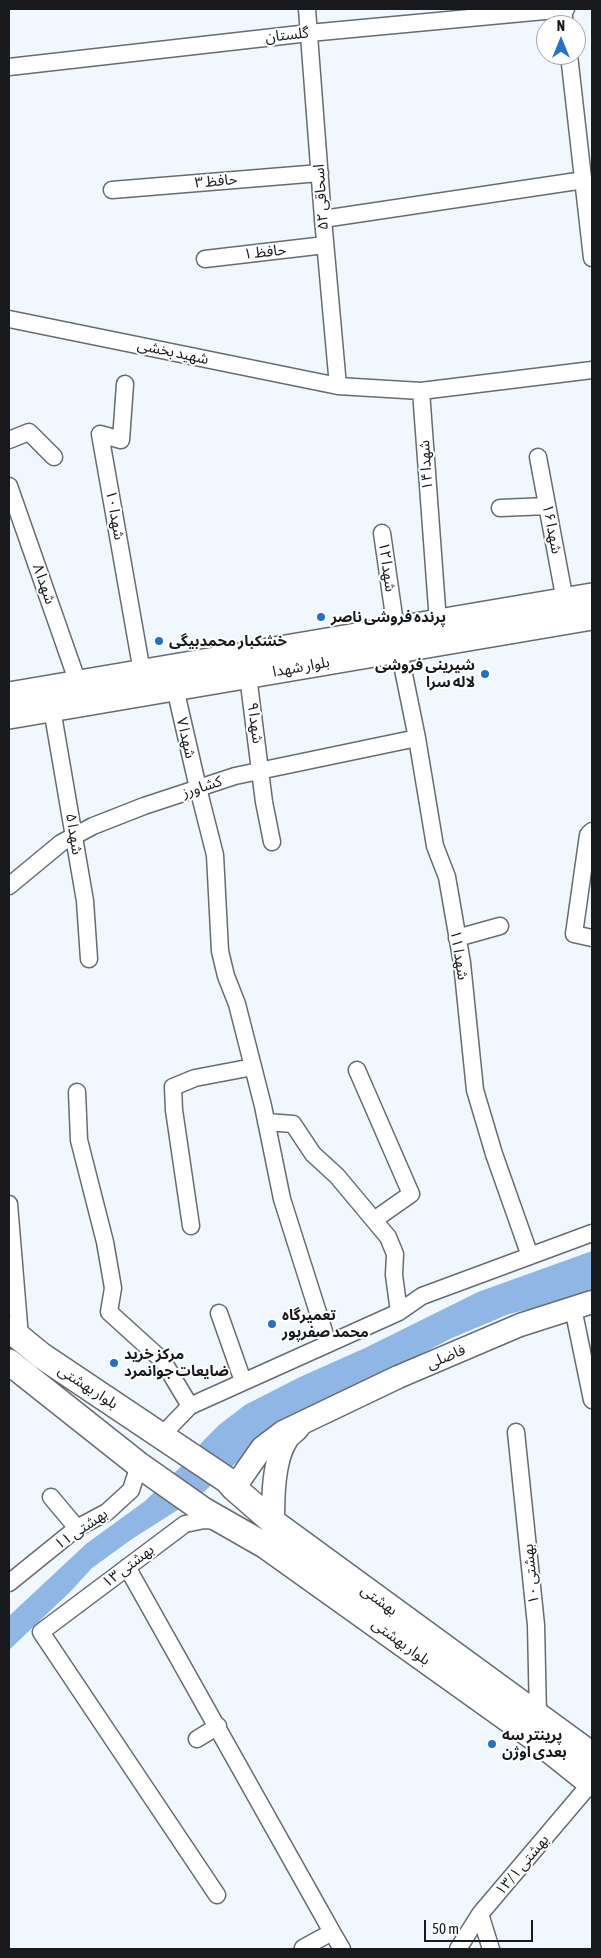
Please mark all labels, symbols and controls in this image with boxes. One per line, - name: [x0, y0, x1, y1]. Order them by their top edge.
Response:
- north arrow: [536, 15, 586, 65]
- text: N: [557, 18, 565, 34]
- street label: گلستان: [264, 24, 310, 46]
- street label: اسحاقی ۵۲: [310, 163, 332, 231]
- street label: حافظ ۳: [194, 170, 238, 192]
- street label: حافظ ۱: [243, 241, 287, 263]
- street label: شهید بخشی: [136, 336, 210, 368]
- street label: شهدا ۱۴: [415, 439, 437, 491]
- street label: شهدا ۱۰: [102, 489, 128, 541]
- street label: شهدا ۱۶: [538, 503, 566, 555]
- street label: شهدا ۱۲: [375, 541, 399, 593]
- street label: شهدا ۸: [29, 561, 59, 607]
- place label: پرنده فروشی ناصر: [331, 608, 446, 626]
- marker: پرنده فروشی ناصر: [315, 611, 327, 623]
- place label: خشکبار محمدبیگی: [169, 632, 287, 650]
- marker: خشکبار محمدبیگی: [153, 635, 165, 647]
- street label: بلوار شهدا: [271, 653, 331, 681]
- place label: شیرینی فروشی لاله سرا: [375, 656, 475, 691]
- marker: شیرینی فروشی لاله سرا: [479, 668, 491, 680]
- street label: شهدا ۹: [243, 701, 267, 745]
- street label: شهدا ۷: [173, 716, 199, 760]
- street label: کشاورز: [180, 772, 224, 802]
- street label: شهدا ۵: [62, 812, 86, 856]
- street label: شهدا ۱۱: [446, 929, 472, 981]
- place label: تعمیرگاه محمد صفرپور: [282, 1306, 369, 1341]
- marker: تعمیرگاه محمد صفرپور: [266, 1318, 278, 1330]
- street label: فاضلی: [424, 1341, 468, 1373]
- place label: مرکز خرید ضایعات جوانمرد: [124, 1345, 229, 1380]
- marker: مرکز خرید ضایعات جوانمرد: [108, 1357, 120, 1369]
- street label: بلوار بهشتی: [55, 1361, 121, 1413]
- street label: بهشتی ۱۱: [51, 1505, 111, 1553]
- street label: بهشتی ۱۳: [99, 1541, 157, 1591]
- street label: بهشتی ۱۰: [519, 1543, 543, 1605]
- street label: بهشتی: [357, 1581, 401, 1619]
- street label: بلوار بهشتی: [368, 1615, 434, 1669]
- place label: پرینتر سه بعدی اوژن: [502, 1726, 567, 1761]
- marker: پرینتر سه بعدی اوژن: [486, 1738, 498, 1750]
- street label: بهشتی ۱۳/۱: [491, 1831, 553, 1899]
- scale bar: [426, 1910, 535, 1942]
- text: 50 m: [432, 1920, 459, 1937]

